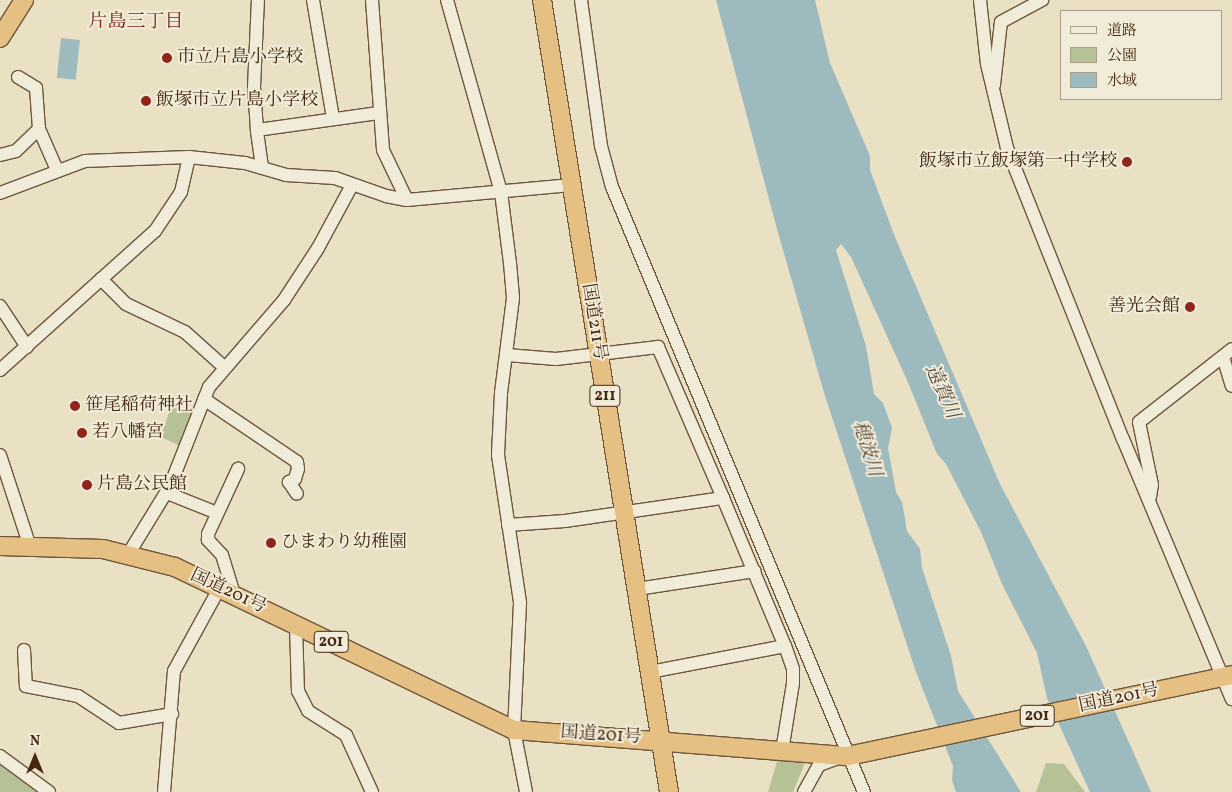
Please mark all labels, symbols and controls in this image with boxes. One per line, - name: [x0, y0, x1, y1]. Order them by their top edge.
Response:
- legend: [1060, 10, 1222, 100]
- district label: 片島三丁目: [89, 12, 183, 34]
- text: 道路: [1107, 21, 1137, 42]
- text: 公園: [1107, 46, 1137, 67]
- place label: 市立片島小学校: [177, 47, 303, 69]
- marker: 市立片島小学校: [161, 52, 173, 64]
- text: 水域: [1107, 71, 1137, 92]
- place label: 飯塚市立片島小学校: [156, 90, 318, 112]
- marker: 飯塚市立片島小学校: [140, 95, 152, 107]
- place label: 飯塚市立飯塚第一中学校: [919, 151, 1117, 173]
- marker: 飯塚市立飯塚第一中学校: [1121, 156, 1133, 168]
- street label: 国道211号: [576, 282, 610, 362]
- place label: 善光会館: [1108, 296, 1180, 318]
- marker: 善光会館: [1184, 301, 1196, 313]
- water label: 遠賀川: [919, 361, 963, 423]
- road number: 211: [589, 382, 621, 410]
- place label: 笹尾稲荷神社: [85, 395, 193, 417]
- marker: 笹尾稲荷神社: [69, 400, 81, 412]
- water label: 穂波川: [847, 418, 885, 480]
- place label: 若八幡宮: [92, 422, 164, 444]
- marker: 若八幡宮: [76, 427, 88, 439]
- place label: 片島公民館: [97, 474, 187, 496]
- marker: 片島公民館: [81, 479, 93, 491]
- place label: ひまわり幼稚園: [281, 532, 407, 554]
- marker: ひまわり幼稚園: [265, 537, 277, 549]
- street label: 国道201号: [187, 565, 269, 619]
- road number: 201: [314, 628, 348, 656]
- street label: 国道201号: [1077, 680, 1161, 718]
- road number: 201: [1020, 702, 1054, 729]
- street label: 国道201号: [560, 722, 642, 750]
- north arrow: [10, 732, 60, 782]
- text: N: [30, 732, 40, 751]

